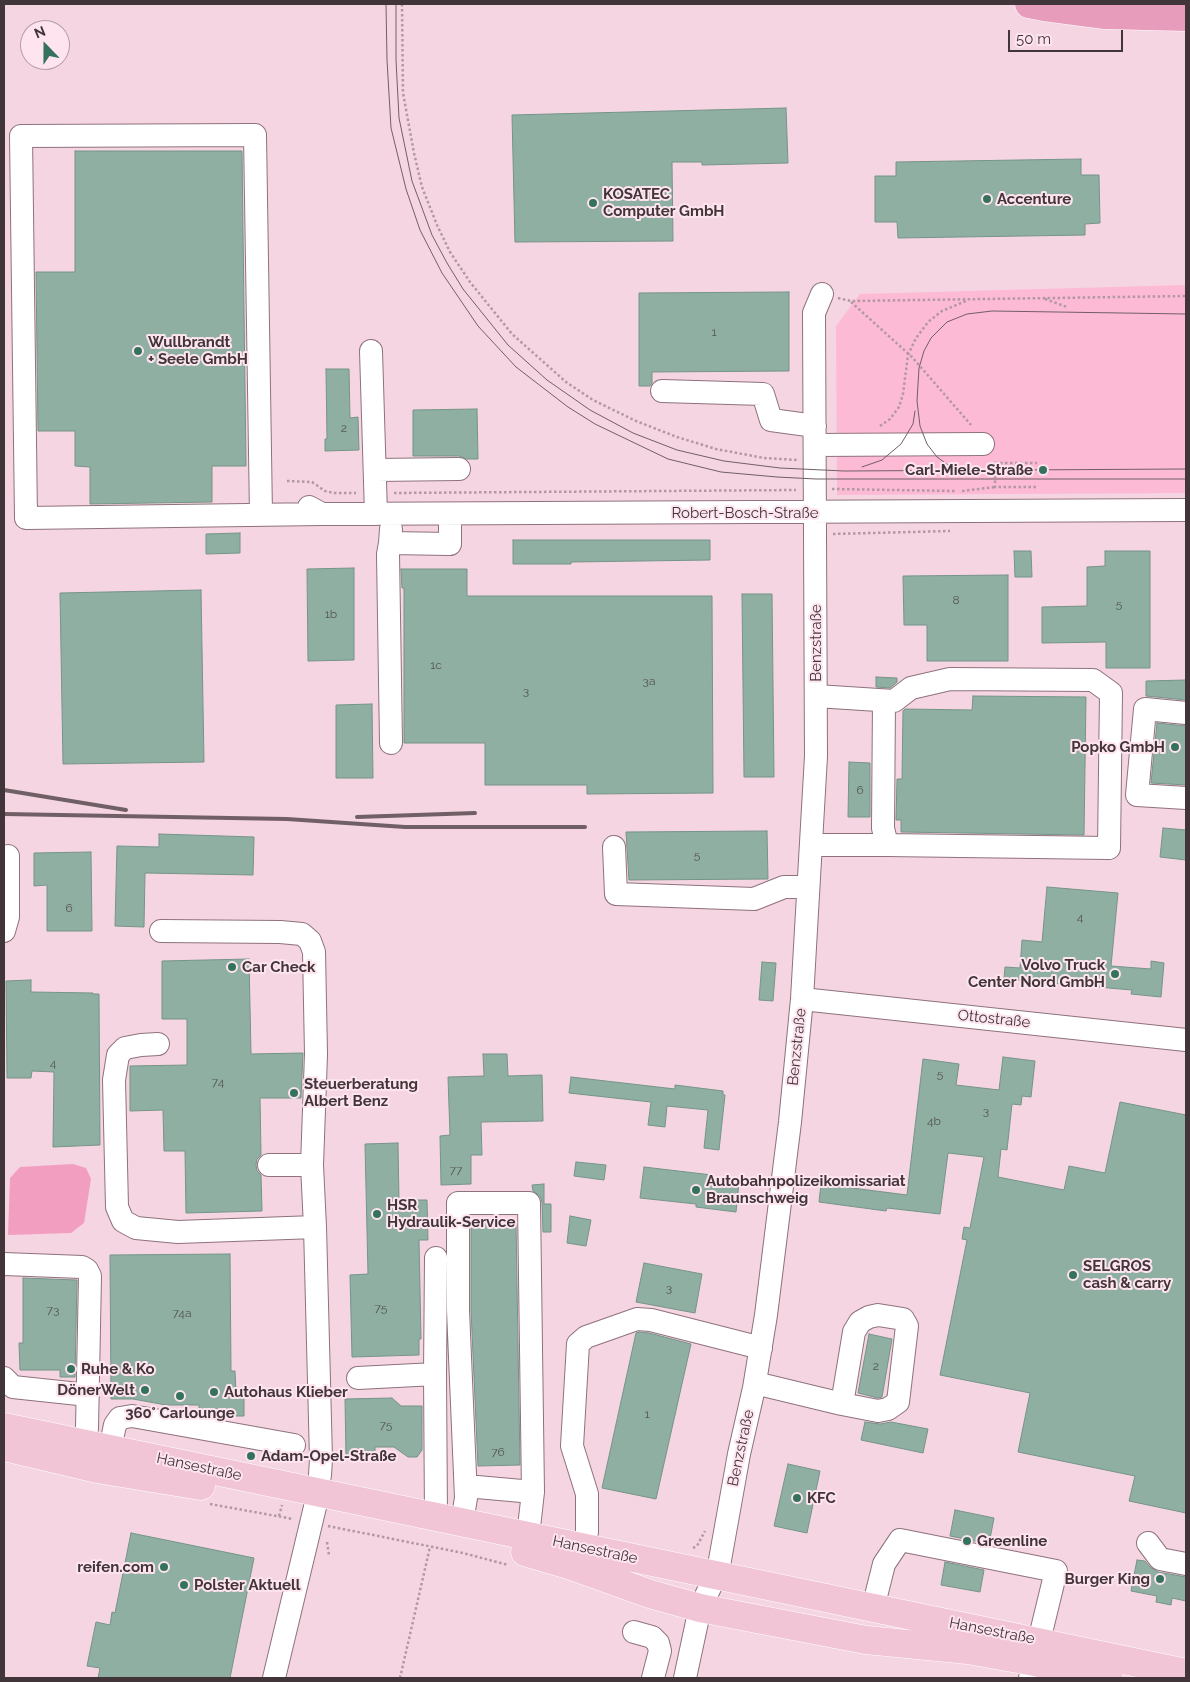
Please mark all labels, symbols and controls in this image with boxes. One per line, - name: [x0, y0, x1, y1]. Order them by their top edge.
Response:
- north arrow: [20, 20, 70, 70]
- scale bar: [1010, 20, 1125, 52]
- text: N: [32, 23, 48, 41]
- text: 50 m: [1016, 30, 1051, 48]
- place label: KOSATEC Computer GmbH: [603, 185, 725, 220]
- place label: Accenture: [997, 190, 1071, 208]
- marker: Accenture: [981, 193, 993, 205]
- marker: KOSATEC Computer GmbH: [587, 197, 599, 209]
- house number: 1: [711, 325, 717, 339]
- place label: Wullbrandt + Seele GmbH: [148, 333, 248, 368]
- marker: Wullbrandt + Seele GmbH: [132, 345, 144, 357]
- house number: 2: [341, 421, 347, 435]
- place label: Carl-Miele-Straße: [905, 461, 1033, 479]
- marker: Carl-Miele-Straße: [1037, 464, 1049, 476]
- street label: Robert-Bosch-Straße: [671, 504, 819, 522]
- house number: 8: [952, 593, 960, 607]
- house number: 5: [1116, 597, 1122, 611]
- street label: Benzstraße: [807, 604, 825, 682]
- house number: 1b: [325, 607, 337, 621]
- house number: 1c: [430, 658, 442, 672]
- house number: 3a: [643, 674, 655, 688]
- house number: 3: [523, 684, 529, 698]
- place label: Popko GmbH: [1071, 738, 1165, 756]
- marker: Popko GmbH: [1169, 741, 1181, 753]
- house number: 6: [856, 783, 864, 797]
- house number: 5: [694, 848, 700, 862]
- house number: 6: [65, 901, 73, 915]
- house number: 4: [1077, 910, 1083, 924]
- place label: Volvo Truck Center Nord GmbH: [968, 956, 1105, 991]
- place label: Car Check: [242, 958, 315, 976]
- marker: Car Check: [226, 961, 238, 973]
- marker: Volvo Truck Center Nord GmbH: [1109, 968, 1121, 980]
- street label: Ottostraße: [957, 1006, 1031, 1032]
- street label: Benzstraße: [784, 1007, 810, 1087]
- house number: 4: [50, 1056, 56, 1070]
- house number: 5: [937, 1067, 943, 1081]
- house number: 74: [212, 1075, 224, 1089]
- place label: Steuerberatung Albert Benz: [304, 1075, 418, 1110]
- marker: Steuerberatung Albert Benz: [288, 1087, 300, 1099]
- house number: 3: [983, 1104, 989, 1118]
- house number: 4b: [927, 1114, 941, 1128]
- house number: 77: [450, 1163, 462, 1177]
- place label: Autobahnpolizeikomissariat Braunschweig: [706, 1172, 906, 1207]
- marker: Autobahnpolizeikomissariat Braunschweig: [690, 1184, 702, 1196]
- place label: HSR Hydraulik-Service: [387, 1196, 515, 1231]
- marker: HSR Hydraulik-Service: [371, 1208, 383, 1220]
- place label: SELGROS cash & carry: [1083, 1257, 1171, 1292]
- marker: SELGROS cash & carry: [1067, 1269, 1079, 1281]
- house number: 3: [666, 1281, 672, 1295]
- house number: 75: [375, 1301, 387, 1315]
- house number: 73: [47, 1303, 59, 1317]
- house number: 74a: [173, 1306, 191, 1320]
- house number: 2: [873, 1359, 879, 1373]
- place label: Ruhe & Ko: [81, 1360, 155, 1378]
- marker: Ruhe & Ko: [65, 1363, 77, 1375]
- place label: DönerWelt: [57, 1381, 135, 1399]
- place label: Autohaus Klieber: [224, 1383, 348, 1401]
- marker: DönerWelt: [139, 1384, 151, 1396]
- marker: Autohaus Klieber: [208, 1386, 220, 1398]
- marker: 360° Carlounge: [174, 1390, 186, 1402]
- place label: 360° Carlounge: [125, 1404, 235, 1422]
- house number: 1: [644, 1407, 650, 1421]
- street label: Benzstraße: [724, 1408, 758, 1488]
- house number: 75: [380, 1418, 392, 1432]
- house number: 76: [491, 1445, 505, 1459]
- place label: Adam-Opel-Straße: [261, 1447, 397, 1465]
- street label: Hansestraße: [155, 1449, 243, 1485]
- marker: Adam-Opel-Straße: [245, 1450, 257, 1462]
- place label: KFC: [807, 1489, 836, 1507]
- marker: KFC: [791, 1492, 803, 1504]
- street label: Hansestraße: [551, 1532, 639, 1568]
- place label: Greenline: [977, 1532, 1047, 1550]
- marker: Greenline: [961, 1535, 973, 1547]
- place label: reifen.com: [77, 1558, 154, 1576]
- marker: reifen.com: [158, 1561, 170, 1573]
- place label: Burger King: [1065, 1570, 1150, 1588]
- marker: Burger King: [1154, 1573, 1166, 1585]
- place label: Polster Aktuell: [194, 1576, 300, 1594]
- marker: Polster Aktuell: [178, 1579, 190, 1591]
- street label: Hansestraße: [948, 1614, 1036, 1648]

